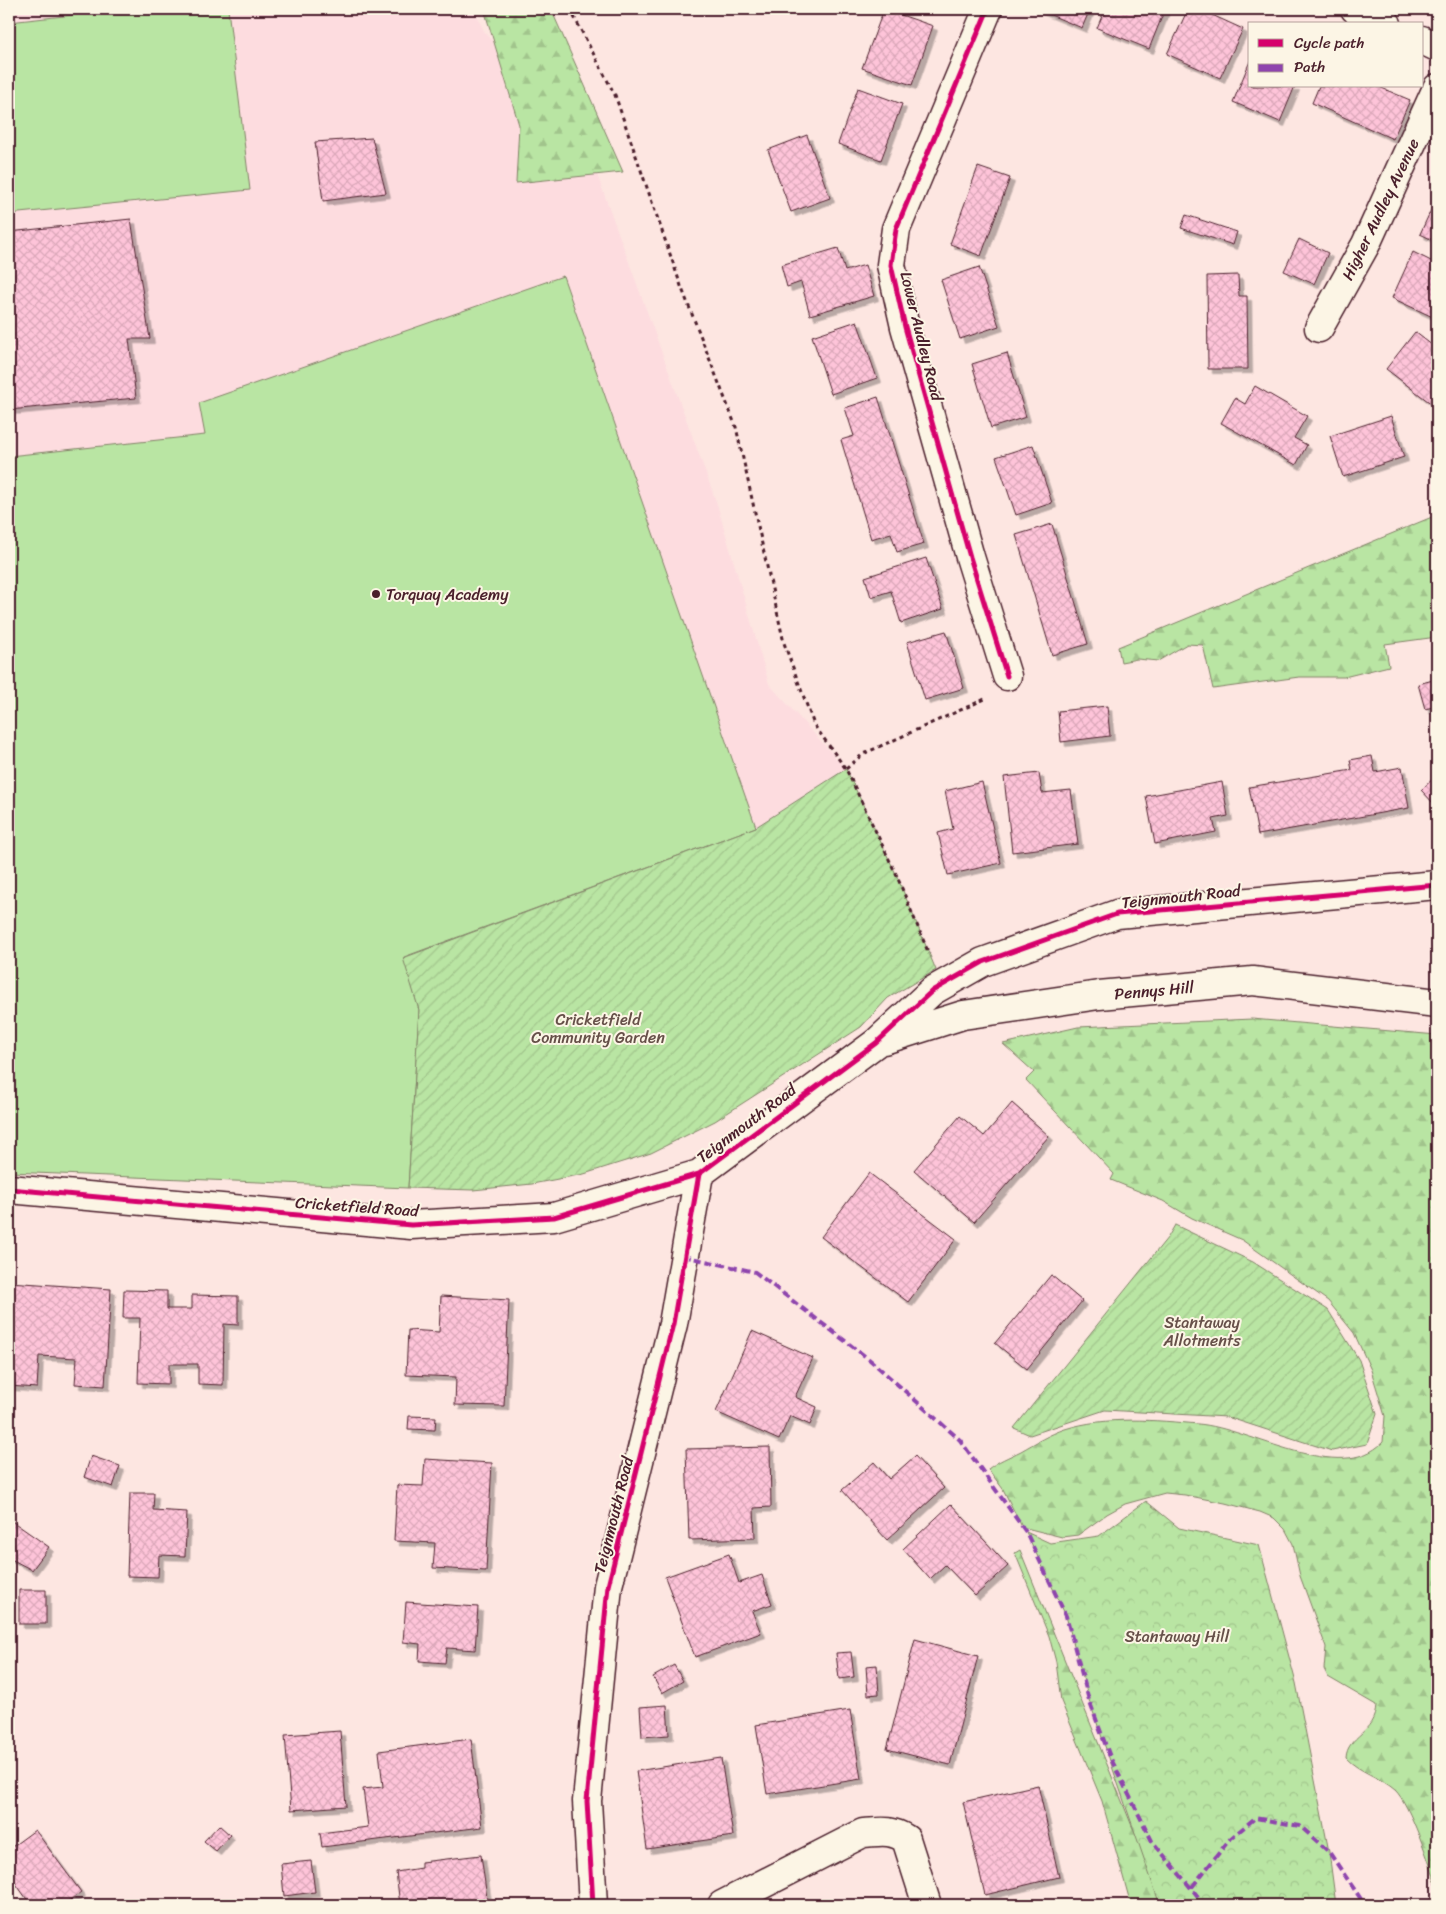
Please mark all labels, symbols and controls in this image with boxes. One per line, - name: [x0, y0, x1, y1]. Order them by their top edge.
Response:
- legend: [1248, 22, 1424, 88]
- text: Cycle path: [1294, 30, 1365, 56]
- text: Path: [1294, 54, 1325, 80]
- street label: Higher Audley Avenue: [1333, 133, 1428, 285]
- street label: Lower Audley Road: [891, 268, 952, 405]
- place label: Torquay Academy: [386, 580, 509, 609]
- marker: Torquay Academy: [370, 588, 382, 600]
- street label: Teignmouth Road: [1120, 876, 1244, 917]
- street label: Pennys Hill: [1113, 973, 1195, 1008]
- park label: Cricketfield Community Garden: [531, 1005, 665, 1052]
- street label: Teignmouth Road: [690, 1075, 804, 1171]
- street label: Cricketfield Road: [294, 1188, 421, 1225]
- park label: Stantaway Allotments: [1162, 1308, 1241, 1355]
- street label: Teignmouth Road: [585, 1452, 642, 1577]
- park label: Stantaway Hill: [1125, 1622, 1230, 1651]

